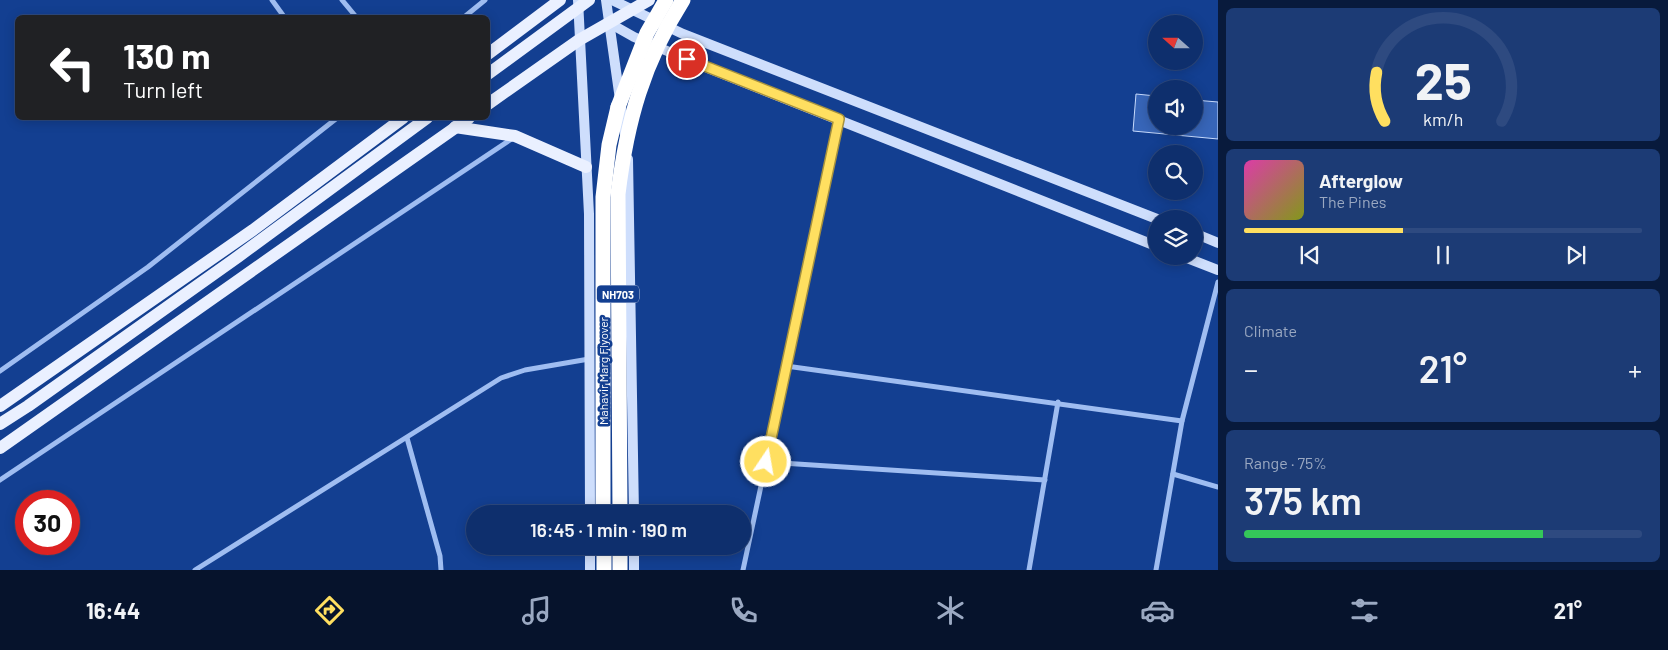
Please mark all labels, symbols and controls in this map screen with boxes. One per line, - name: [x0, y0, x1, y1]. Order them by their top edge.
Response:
- north arrow: [1148, 15, 1202, 70]
- map controls: [1148, 15, 1203, 265]
- text: 130 m: [123, 34, 210, 76]
- icon: left: [40, 35, 105, 100]
- pin: [666, 38, 708, 80]
- icon: arrive: [673, 45, 701, 73]
- text: 25: [1414, 48, 1472, 110]
- text: Turn left: [123, 76, 203, 102]
- button: sound: [1148, 80, 1203, 135]
- text: km/h: [1423, 108, 1463, 130]
- button: search: [1148, 145, 1203, 200]
- text: Afterglow: [1319, 169, 1403, 192]
- text: The Pines: [1319, 192, 1387, 211]
- button: layers: [1148, 210, 1203, 265]
- icon: previous: [1296, 241, 1324, 269]
- icon: pause: [1429, 241, 1457, 269]
- icon: next: [1562, 241, 1590, 269]
- road number: NH703: [597, 286, 639, 302]
- street label: Mahavir Marg Flyover: [596, 316, 610, 425]
- text: Climate: [1244, 321, 1297, 340]
- text: 21°: [1419, 345, 1467, 391]
- text: −: [1244, 352, 1258, 386]
- text: +: [1628, 352, 1642, 386]
- position arrow: [739, 435, 791, 487]
- text: Range · 75%: [1244, 453, 1327, 472]
- text: 375 km: [1244, 477, 1362, 523]
- speed limit sign: 30: [15, 490, 80, 555]
- text: 16:45 · 1 min · 190 m: [530, 518, 687, 541]
- icon: directions: [312, 593, 347, 628]
- icon: music: [519, 593, 554, 628]
- icon: phone: [726, 593, 761, 628]
- icon: climate: [933, 593, 968, 628]
- icon: car: [1140, 593, 1175, 628]
- icon: filters: [1347, 593, 1382, 628]
- text: 16:44: [86, 597, 140, 623]
- text: 21°: [1554, 597, 1582, 623]

